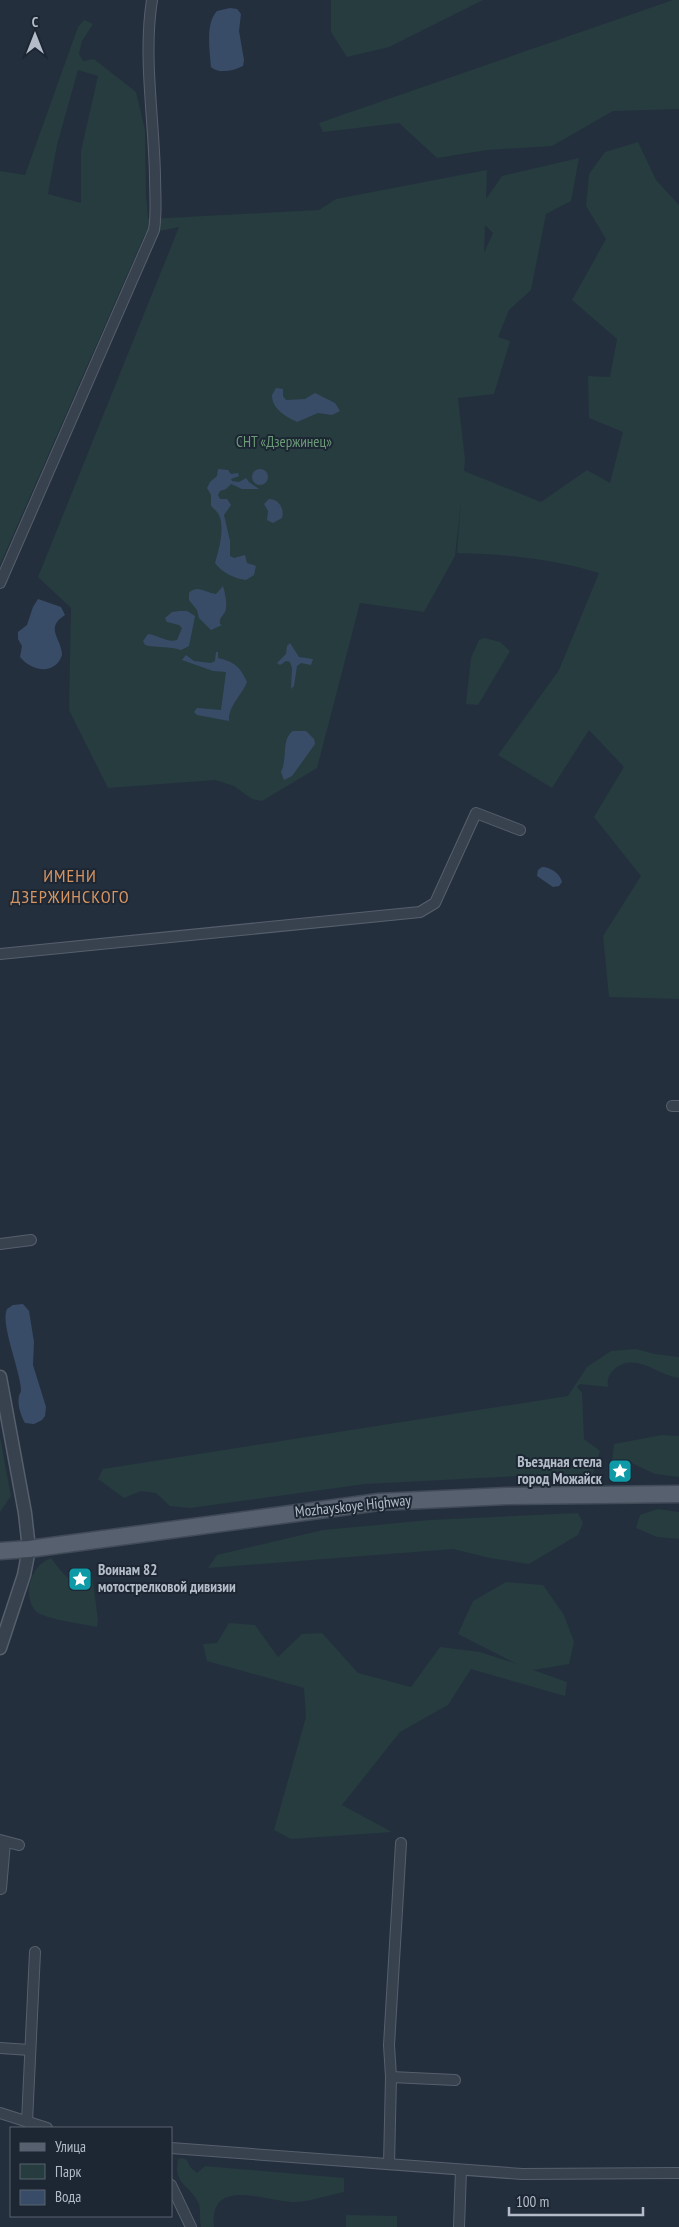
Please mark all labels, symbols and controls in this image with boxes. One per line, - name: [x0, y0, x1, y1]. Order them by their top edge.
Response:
- north arrow: [10, 10, 60, 60]
- text: С: [32, 13, 39, 31]
- park label: СНТ «Дзержинец»: [236, 432, 332, 451]
- district label: ИМЕНИ ДЗЕРЖИНСКОГО: [10, 864, 130, 908]
- place label: Въездная стела город Можайск: [517, 1452, 603, 1488]
- place icon: Въездная стела город Можайск: [607, 1458, 633, 1484]
- street label: Mozhayskoye Highway: [294, 1490, 412, 1521]
- place label: Воинам 82 мотострелковой дивизии: [98, 1560, 236, 1596]
- place icon: Воинам 82 мотострелковой дивизии: [67, 1566, 93, 1592]
- legend: [10, 2127, 172, 2217]
- text: Улица: [55, 2137, 86, 2156]
- text: Парк: [55, 2162, 81, 2181]
- scale bar: [509, 2184, 643, 2216]
- text: Вода: [55, 2187, 81, 2206]
- text: 100 m: [516, 2192, 549, 2211]

